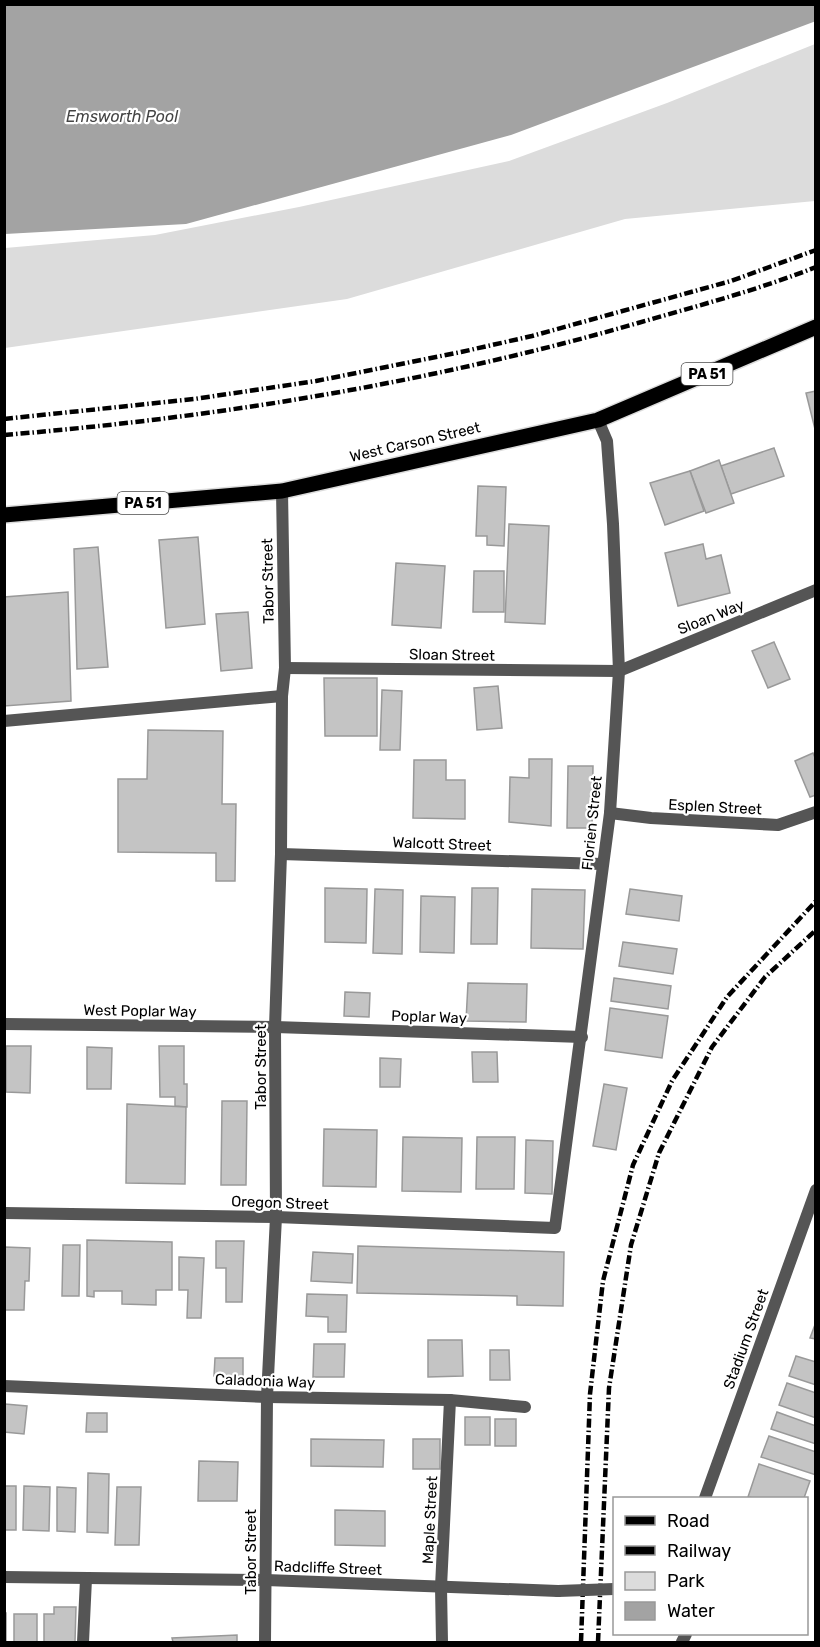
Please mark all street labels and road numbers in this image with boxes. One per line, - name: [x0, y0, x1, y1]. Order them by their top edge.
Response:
- road number: PA 51: [682, 363, 732, 385]
- street label: West Carson Street: [348, 418, 482, 466]
- road number: PA 51: [118, 492, 168, 514]
- street label: Tabor Street: [258, 538, 278, 624]
- street label: Sloan Way: [675, 595, 747, 639]
- street label: Sloan Street: [409, 645, 495, 665]
- street label: Florien Street: [578, 775, 606, 871]
- street label: Esplen Street: [668, 796, 762, 818]
- street label: Walcott Street: [392, 833, 492, 855]
- street label: West Poplar Way: [83, 1001, 197, 1021]
- street label: Poplar Way: [391, 1007, 467, 1027]
- street label: Tabor Street: [252, 1024, 270, 1110]
- street label: Oregon Street: [231, 1192, 329, 1214]
- street label: Stadium Street: [720, 1286, 773, 1392]
- street label: Caladonia Way: [215, 1370, 315, 1392]
- street label: Maple Street: [419, 1475, 441, 1565]
- street label: Tabor Street: [242, 1509, 260, 1595]
- street label: Radcliffe Street: [274, 1557, 383, 1579]

